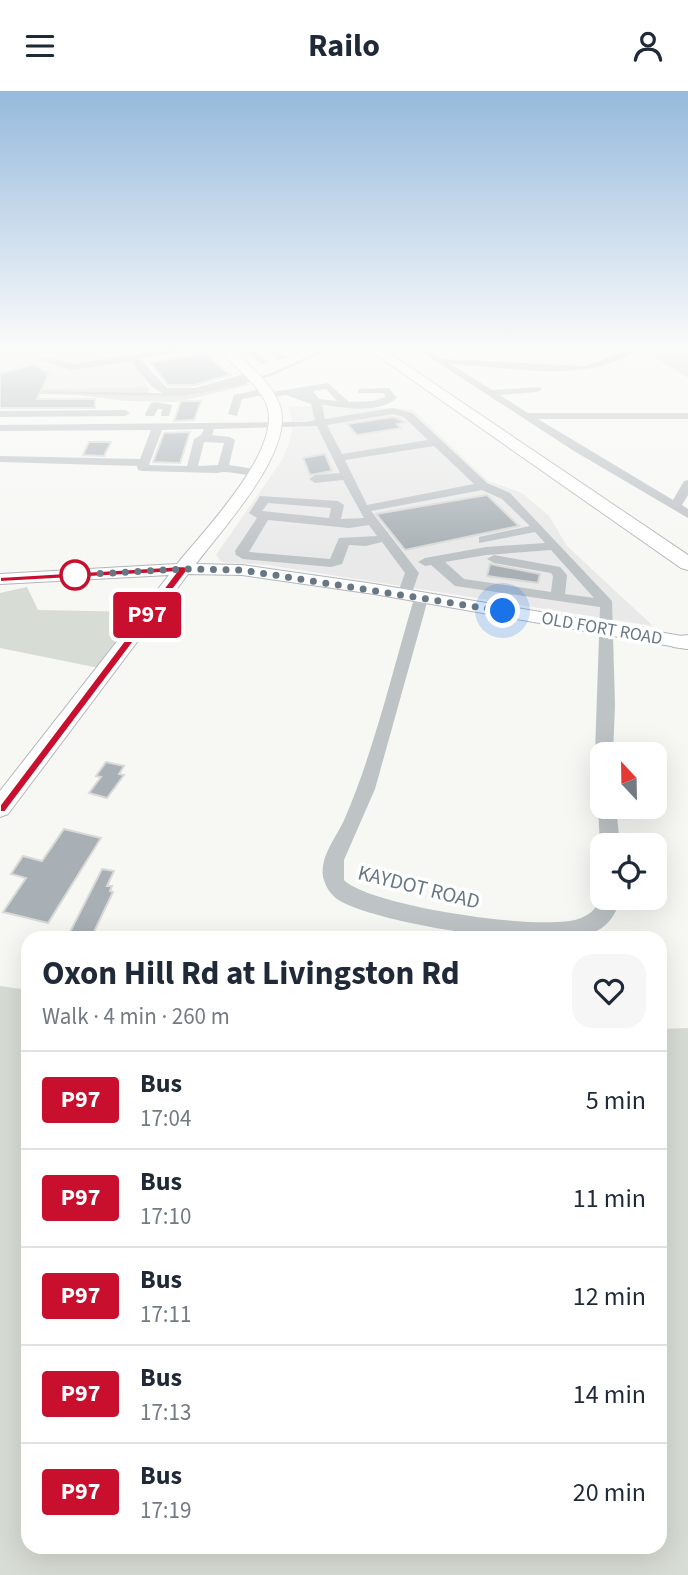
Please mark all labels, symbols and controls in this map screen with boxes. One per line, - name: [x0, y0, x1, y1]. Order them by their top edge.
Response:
- text: Railo: [308, 23, 380, 69]
- icon: menu: [21, 27, 59, 65]
- icon: person: [629, 27, 667, 65]
- unlabelled marker: [60, 560, 90, 590]
- line badge: P97: [107, 592, 187, 638]
- your location: [485, 593, 520, 628]
- text: P97: [127, 597, 167, 632]
- street label: OLD FORT ROAD: [540, 606, 664, 651]
- north arrow: [590, 742, 667, 819]
- map controls: [590, 742, 667, 910]
- button: locate: [590, 833, 667, 910]
- street label: KAYDOT ROAD: [355, 857, 483, 917]
- text: Oxon Hill Rd at Livingston Rd: [42, 950, 460, 997]
- button: heart: [572, 954, 646, 1028]
- text: Walk · 4 min · 260 m: [42, 1000, 230, 1033]
- text: Bus: [140, 1065, 182, 1102]
- text: P97: [61, 1082, 100, 1117]
- text: 5 min: [586, 1082, 646, 1119]
- text: 17:04: [140, 1102, 191, 1135]
- text: Bus: [140, 1163, 182, 1200]
- text: P97: [61, 1180, 100, 1215]
- text: 11 min: [573, 1180, 646, 1217]
- text: 17:10: [140, 1200, 191, 1233]
- text: Bus: [140, 1261, 182, 1298]
- text: P97: [61, 1278, 100, 1313]
- text: 12 min: [573, 1278, 646, 1315]
- text: 17:11: [140, 1298, 191, 1331]
- text: Bus: [140, 1359, 182, 1396]
- text: P97: [61, 1376, 100, 1411]
- text: 14 min: [573, 1376, 646, 1413]
- text: 17:13: [140, 1396, 191, 1429]
- text: Bus: [140, 1457, 182, 1494]
- text: P97: [61, 1474, 100, 1509]
- text: 20 min: [573, 1474, 646, 1511]
- text: 17:19: [140, 1494, 191, 1527]

